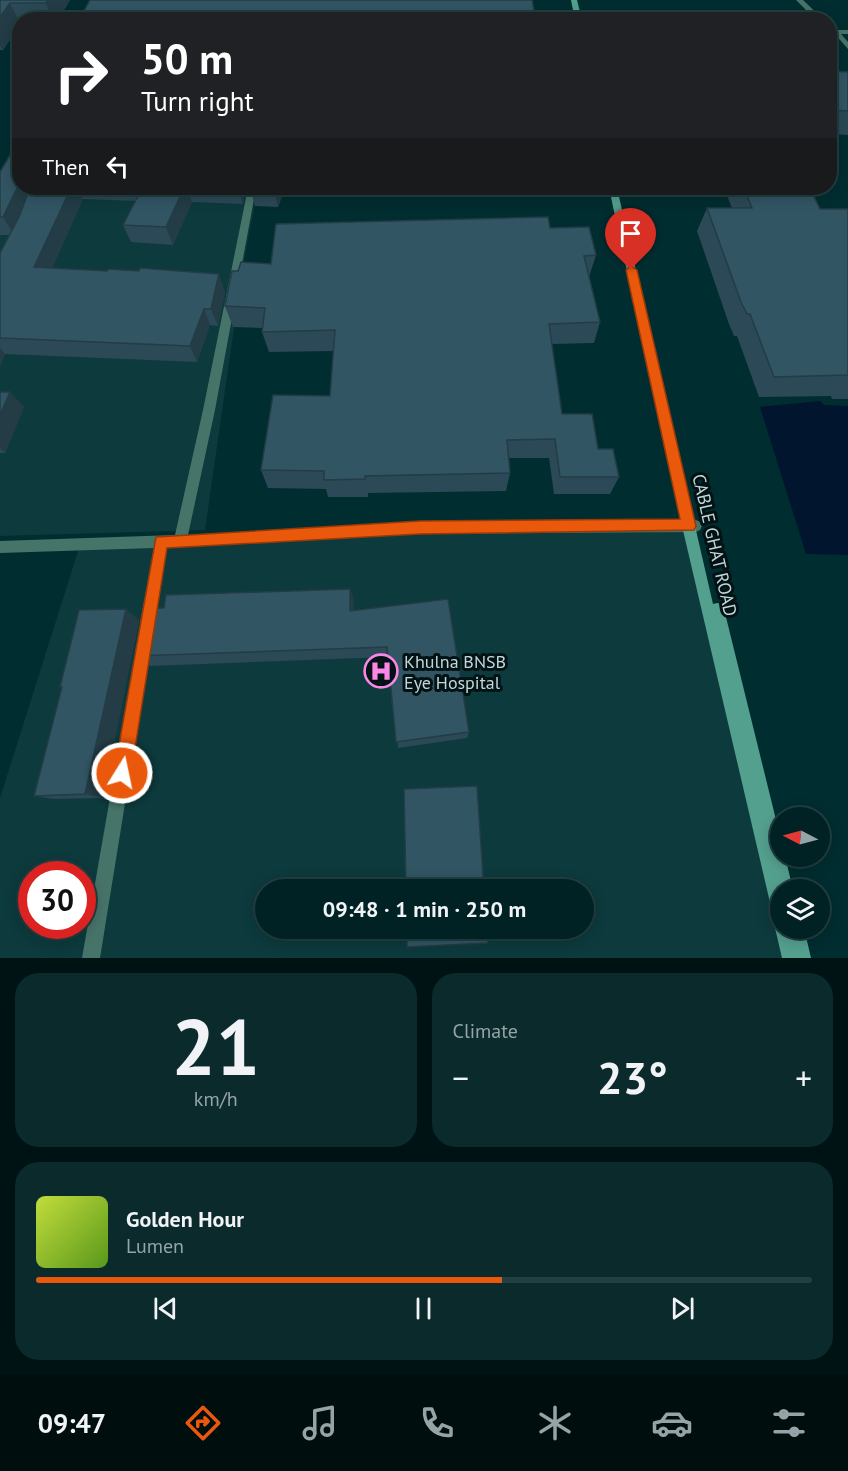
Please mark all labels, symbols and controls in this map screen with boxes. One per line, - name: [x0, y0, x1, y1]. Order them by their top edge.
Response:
- text: 50 m: [141, 31, 233, 86]
- icon: right: [42, 36, 120, 114]
- text: Turn right: [141, 84, 254, 118]
- icon: left: [101, 150, 134, 183]
- text: Then: [42, 153, 89, 181]
- pin: [605, 208, 656, 270]
- icon: arrive: [614, 217, 647, 250]
- street label: CABLE GHAT ROAD: [687, 472, 743, 618]
- place label: Khulna BNSB Eye Hospital: [404, 650, 506, 694]
- hospital icon: Khulna BNSB Eye Hospital: [363, 653, 399, 689]
- position arrow: [90, 741, 154, 805]
- north arrow: [770, 807, 830, 867]
- map controls: [770, 807, 830, 939]
- speed limit sign: 30: [18, 861, 96, 939]
- button: layers: [770, 879, 830, 939]
- text: 09:48 · 1 min · 250 m: [323, 895, 526, 923]
- text: 21: [172, 996, 260, 1097]
- text: Climate: [453, 1018, 518, 1044]
- text: 23°: [597, 1048, 668, 1106]
- text: −: [453, 1056, 469, 1099]
- text: +: [795, 1056, 812, 1099]
- text: km/h: [194, 1086, 238, 1112]
- text: Golden Hour: [126, 1205, 244, 1233]
- text: Lumen: [126, 1233, 184, 1259]
- icon: previous: [149, 1292, 182, 1325]
- icon: pause: [407, 1292, 440, 1325]
- icon: next: [666, 1292, 699, 1325]
- icon: directions: [182, 1402, 224, 1444]
- icon: music: [299, 1402, 341, 1444]
- icon: phone: [416, 1402, 458, 1444]
- icon: climate: [534, 1402, 576, 1444]
- icon: car: [651, 1402, 693, 1444]
- icon: filters: [768, 1402, 810, 1444]
- text: 09:47: [38, 1406, 106, 1440]

